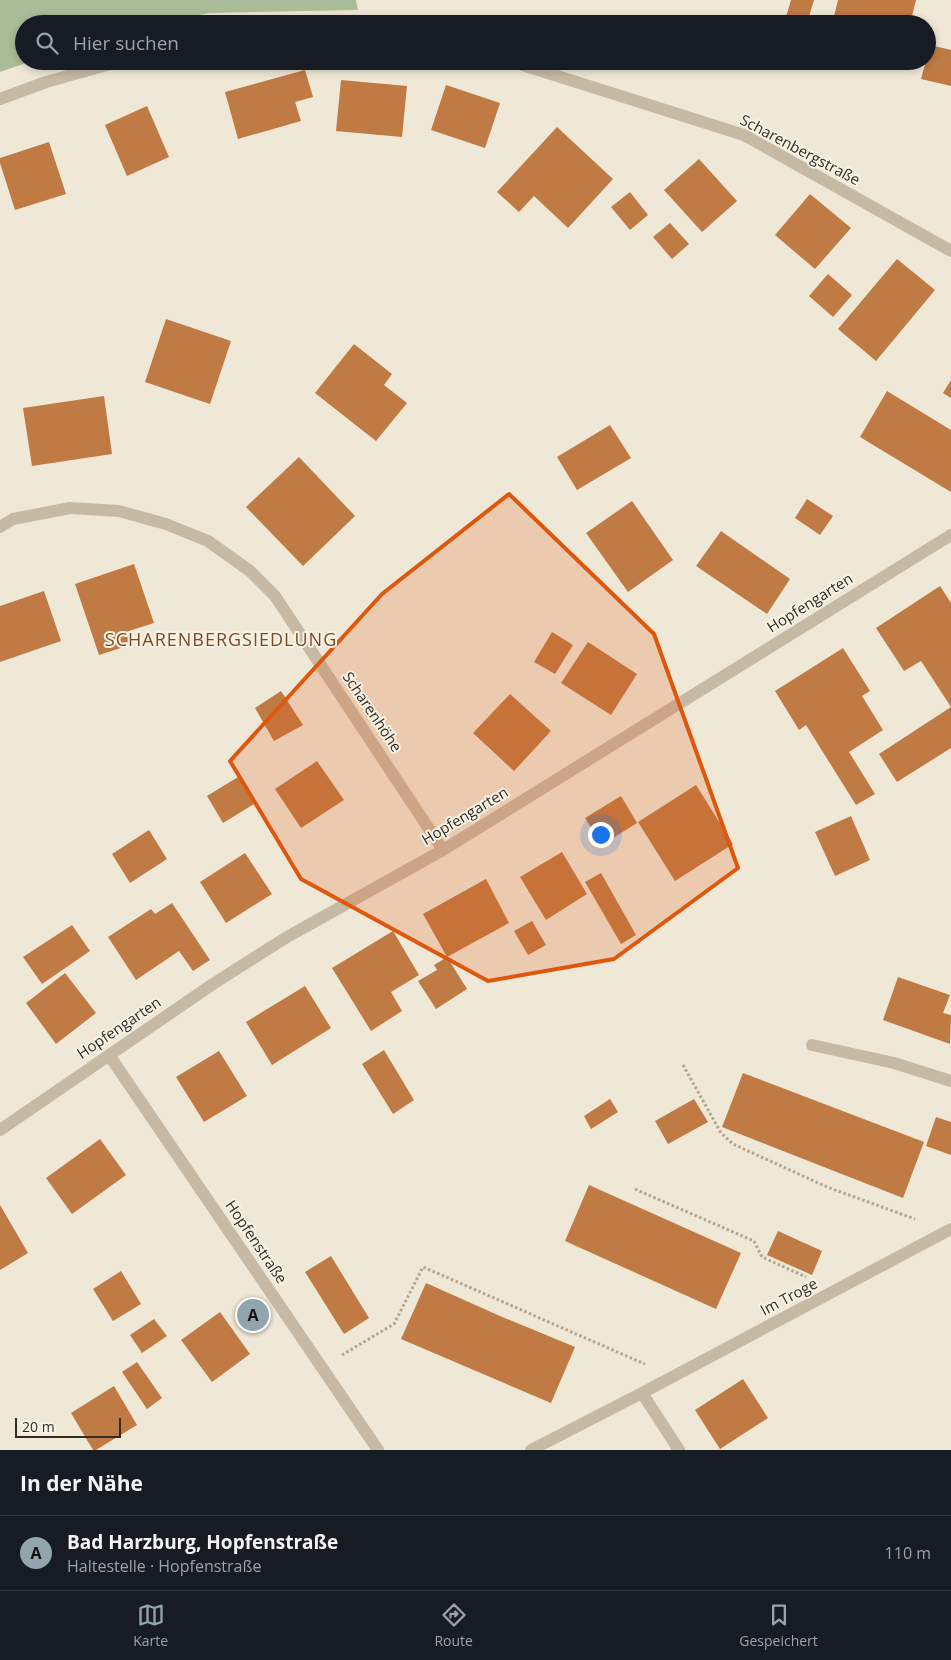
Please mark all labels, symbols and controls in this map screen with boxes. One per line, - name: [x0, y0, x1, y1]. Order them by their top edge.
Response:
- search box: [15, 15, 936, 70]
- icon: search: [33, 29, 61, 57]
- text: Hier suchen: [73, 30, 179, 56]
- street label: Scharenbergstraße: [737, 109, 864, 189]
- street label: Hopfengarten: [763, 568, 856, 636]
- district label: SCHARENBERGSIEDLUNG: [105, 627, 337, 651]
- street label: Scharenhöhe: [339, 667, 407, 755]
- street label: Hopfengarten: [418, 781, 511, 849]
- your location: [588, 822, 614, 848]
- street label: Hopfengarten: [72, 992, 164, 1063]
- street label: Hopfenstraße: [222, 1196, 292, 1287]
- street label: Im Troge: [756, 1273, 821, 1319]
- pin: A: [237, 1296, 269, 1334]
- scale bar: [15, 1415, 121, 1438]
- text: 20 m: [22, 1417, 55, 1436]
- text: In der Nähe: [20, 1469, 143, 1497]
- text: Bad Harzburg, Hopfenstraße: [67, 1529, 338, 1555]
- text: A: [30, 1542, 42, 1564]
- text: 110 m: [885, 1542, 931, 1564]
- text: Haltestelle · Hopfenstraße: [67, 1555, 261, 1577]
- tab: Karte: [133, 1601, 168, 1650]
- tab: Route: [434, 1601, 473, 1650]
- tab: Gespeichert: [739, 1601, 818, 1650]

